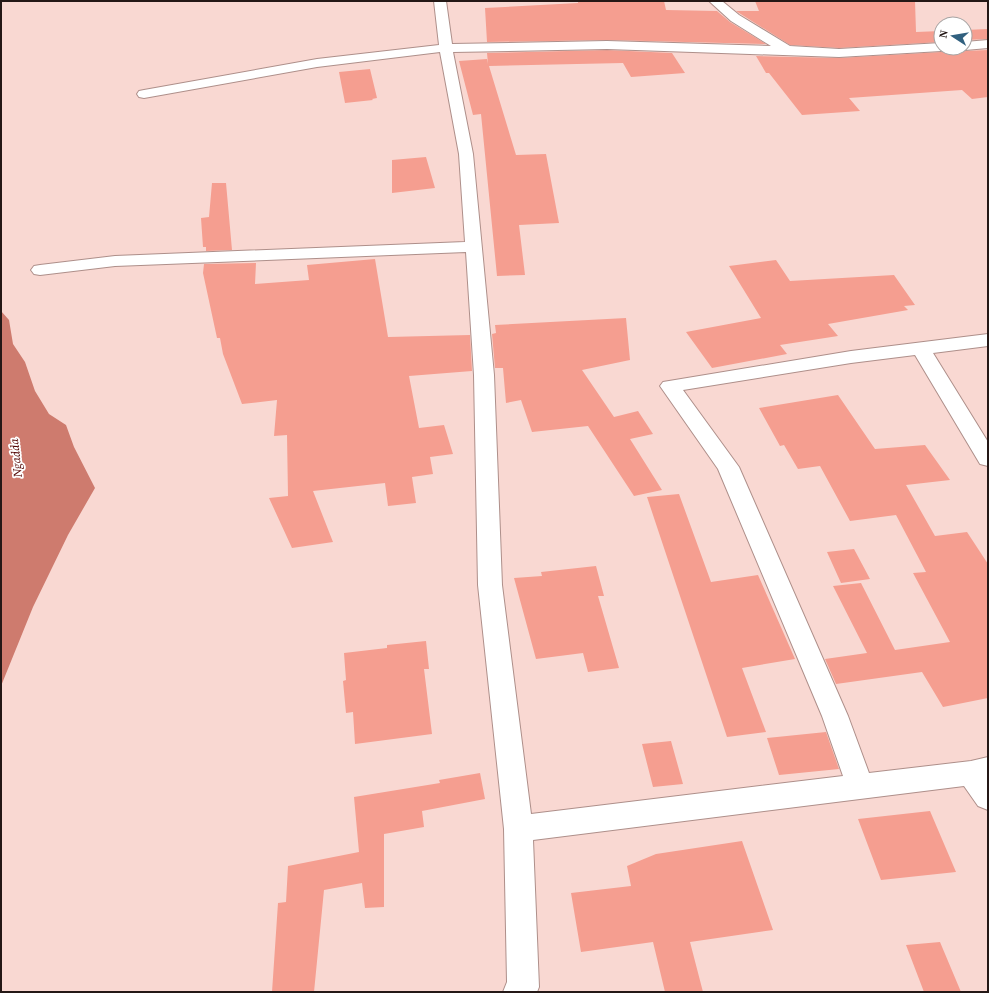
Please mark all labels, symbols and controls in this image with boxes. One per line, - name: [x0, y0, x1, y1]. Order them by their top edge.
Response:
- north arrow: [933, 16, 973, 56]
- text: N: [936, 29, 952, 40]
- water label: Ngadda: [6, 437, 26, 479]

